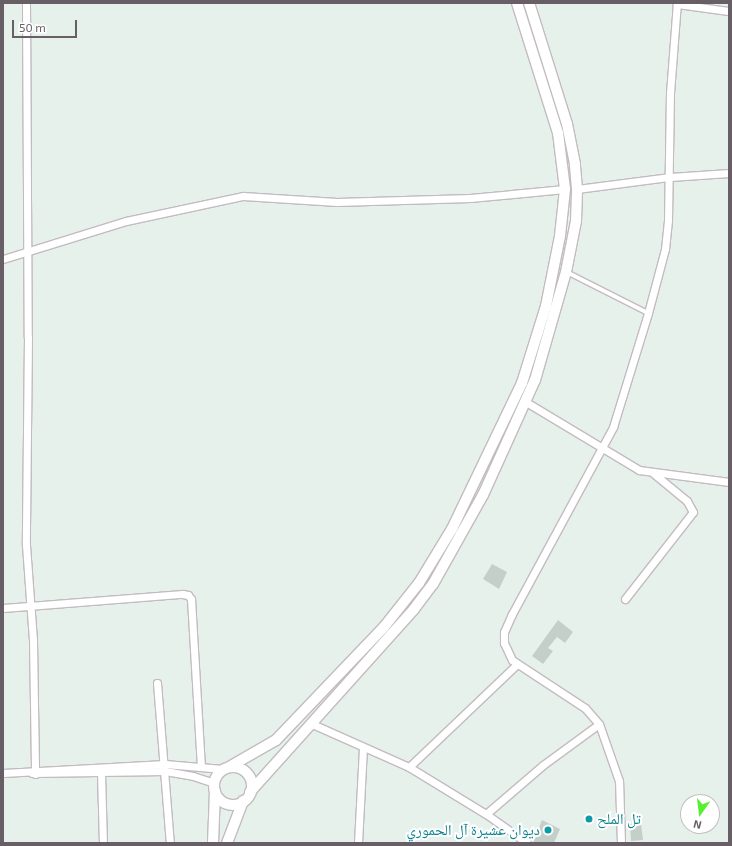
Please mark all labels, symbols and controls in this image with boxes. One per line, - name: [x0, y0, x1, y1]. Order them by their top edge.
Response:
- scale bar: [14, 12, 79, 38]
- text: 50 m: [19, 20, 46, 34]
- north arrow: [680, 794, 720, 834]
- place label: تل الملح: [597, 810, 641, 828]
- marker: تل الملح: [584, 814, 594, 824]
- text: N: [692, 818, 703, 832]
- place label: ديوان عشيرة آل الحموري: [407, 821, 540, 839]
- marker: ديوان عشيرة آل الحموري: [543, 825, 553, 835]

